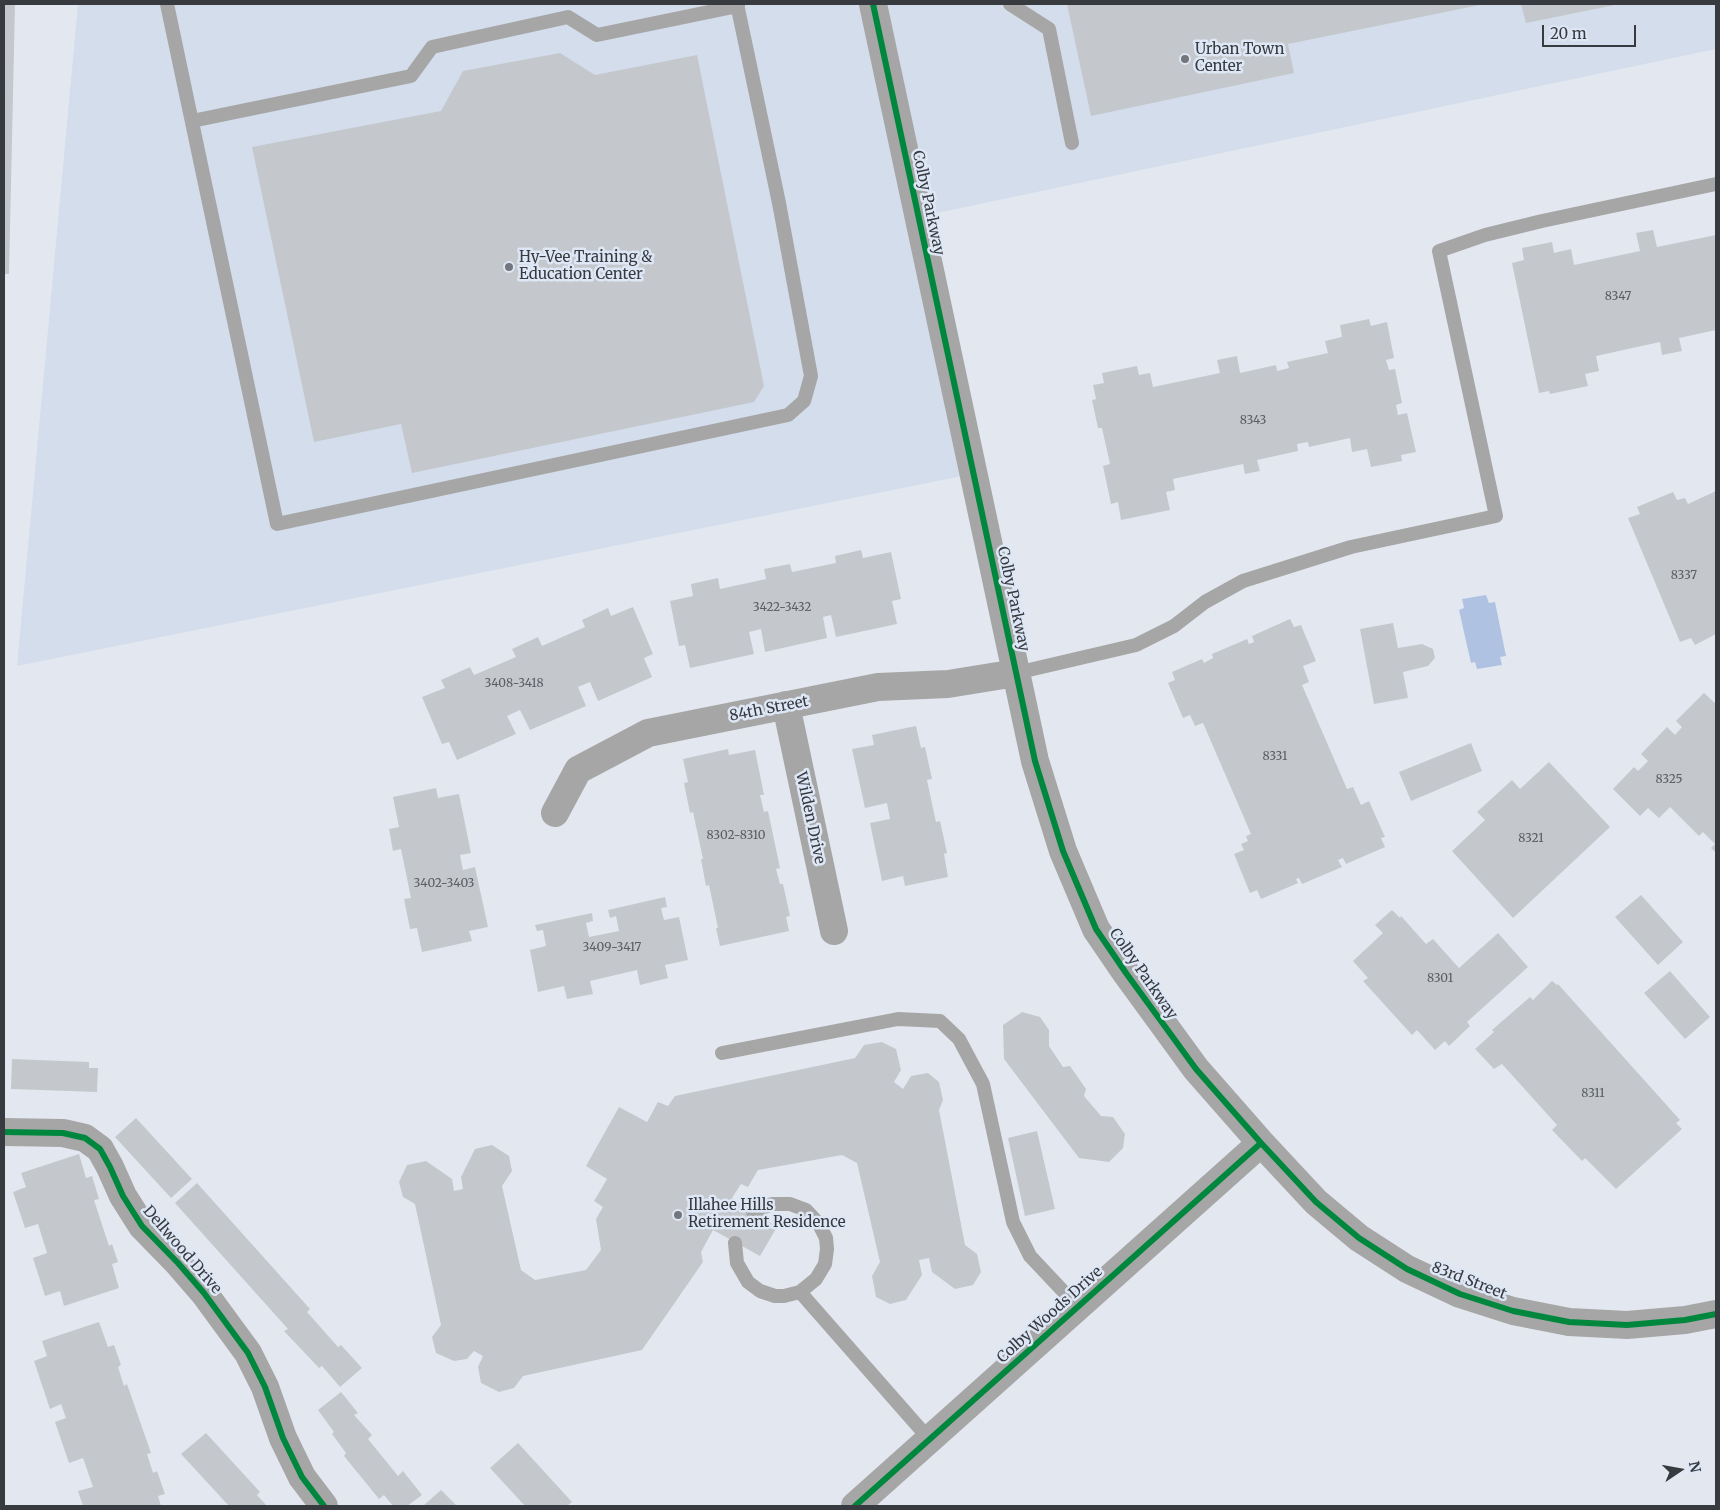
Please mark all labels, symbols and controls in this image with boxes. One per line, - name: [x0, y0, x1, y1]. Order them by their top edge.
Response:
- scale bar: [1545, 15, 1639, 47]
- text: 20 m: [1550, 24, 1587, 43]
- place label: Urban Town Center: [1195, 41, 1284, 76]
- marker: Urban Town Center: [1179, 53, 1191, 65]
- street label: Colby Parkway: [908, 149, 948, 257]
- place label: Hy-Vee Training & Education Center: [519, 249, 652, 284]
- marker: Hy-Vee Training & Education Center: [503, 261, 515, 273]
- house number: 8347: [1605, 290, 1631, 304]
- house number: 8343: [1240, 414, 1266, 428]
- street label: Colby Parkway: [993, 545, 1033, 653]
- house number: 8337: [1671, 569, 1697, 583]
- house number: 3422-3432: [753, 601, 811, 615]
- house number: 3408-3418: [484, 677, 544, 691]
- street label: 84th Street: [728, 693, 810, 725]
- house number: 8331: [1263, 750, 1287, 764]
- street label: Wilden Drive: [791, 770, 829, 866]
- house number: 8325: [1656, 773, 1682, 787]
- house number: 8302-8310: [707, 829, 765, 843]
- house number: 8321: [1518, 832, 1544, 846]
- house number: 3402-3403: [414, 877, 474, 891]
- street label: Colby Parkway: [1105, 925, 1181, 1023]
- house number: 3409-3417: [583, 941, 641, 955]
- house number: 8301: [1427, 972, 1453, 986]
- house number: 8311: [1581, 1087, 1605, 1101]
- place label: Illahee Hills Retirement Residence: [688, 1197, 845, 1232]
- street label: Dellwood Drive: [139, 1202, 225, 1298]
- marker: Illahee Hills Retirement Residence: [672, 1209, 684, 1221]
- street label: 83rd Street: [1429, 1259, 1509, 1303]
- street label: Colby Woods Drive: [994, 1263, 1106, 1367]
- north arrow: [1655, 1445, 1705, 1495]
- text: N: [1685, 1460, 1705, 1474]

